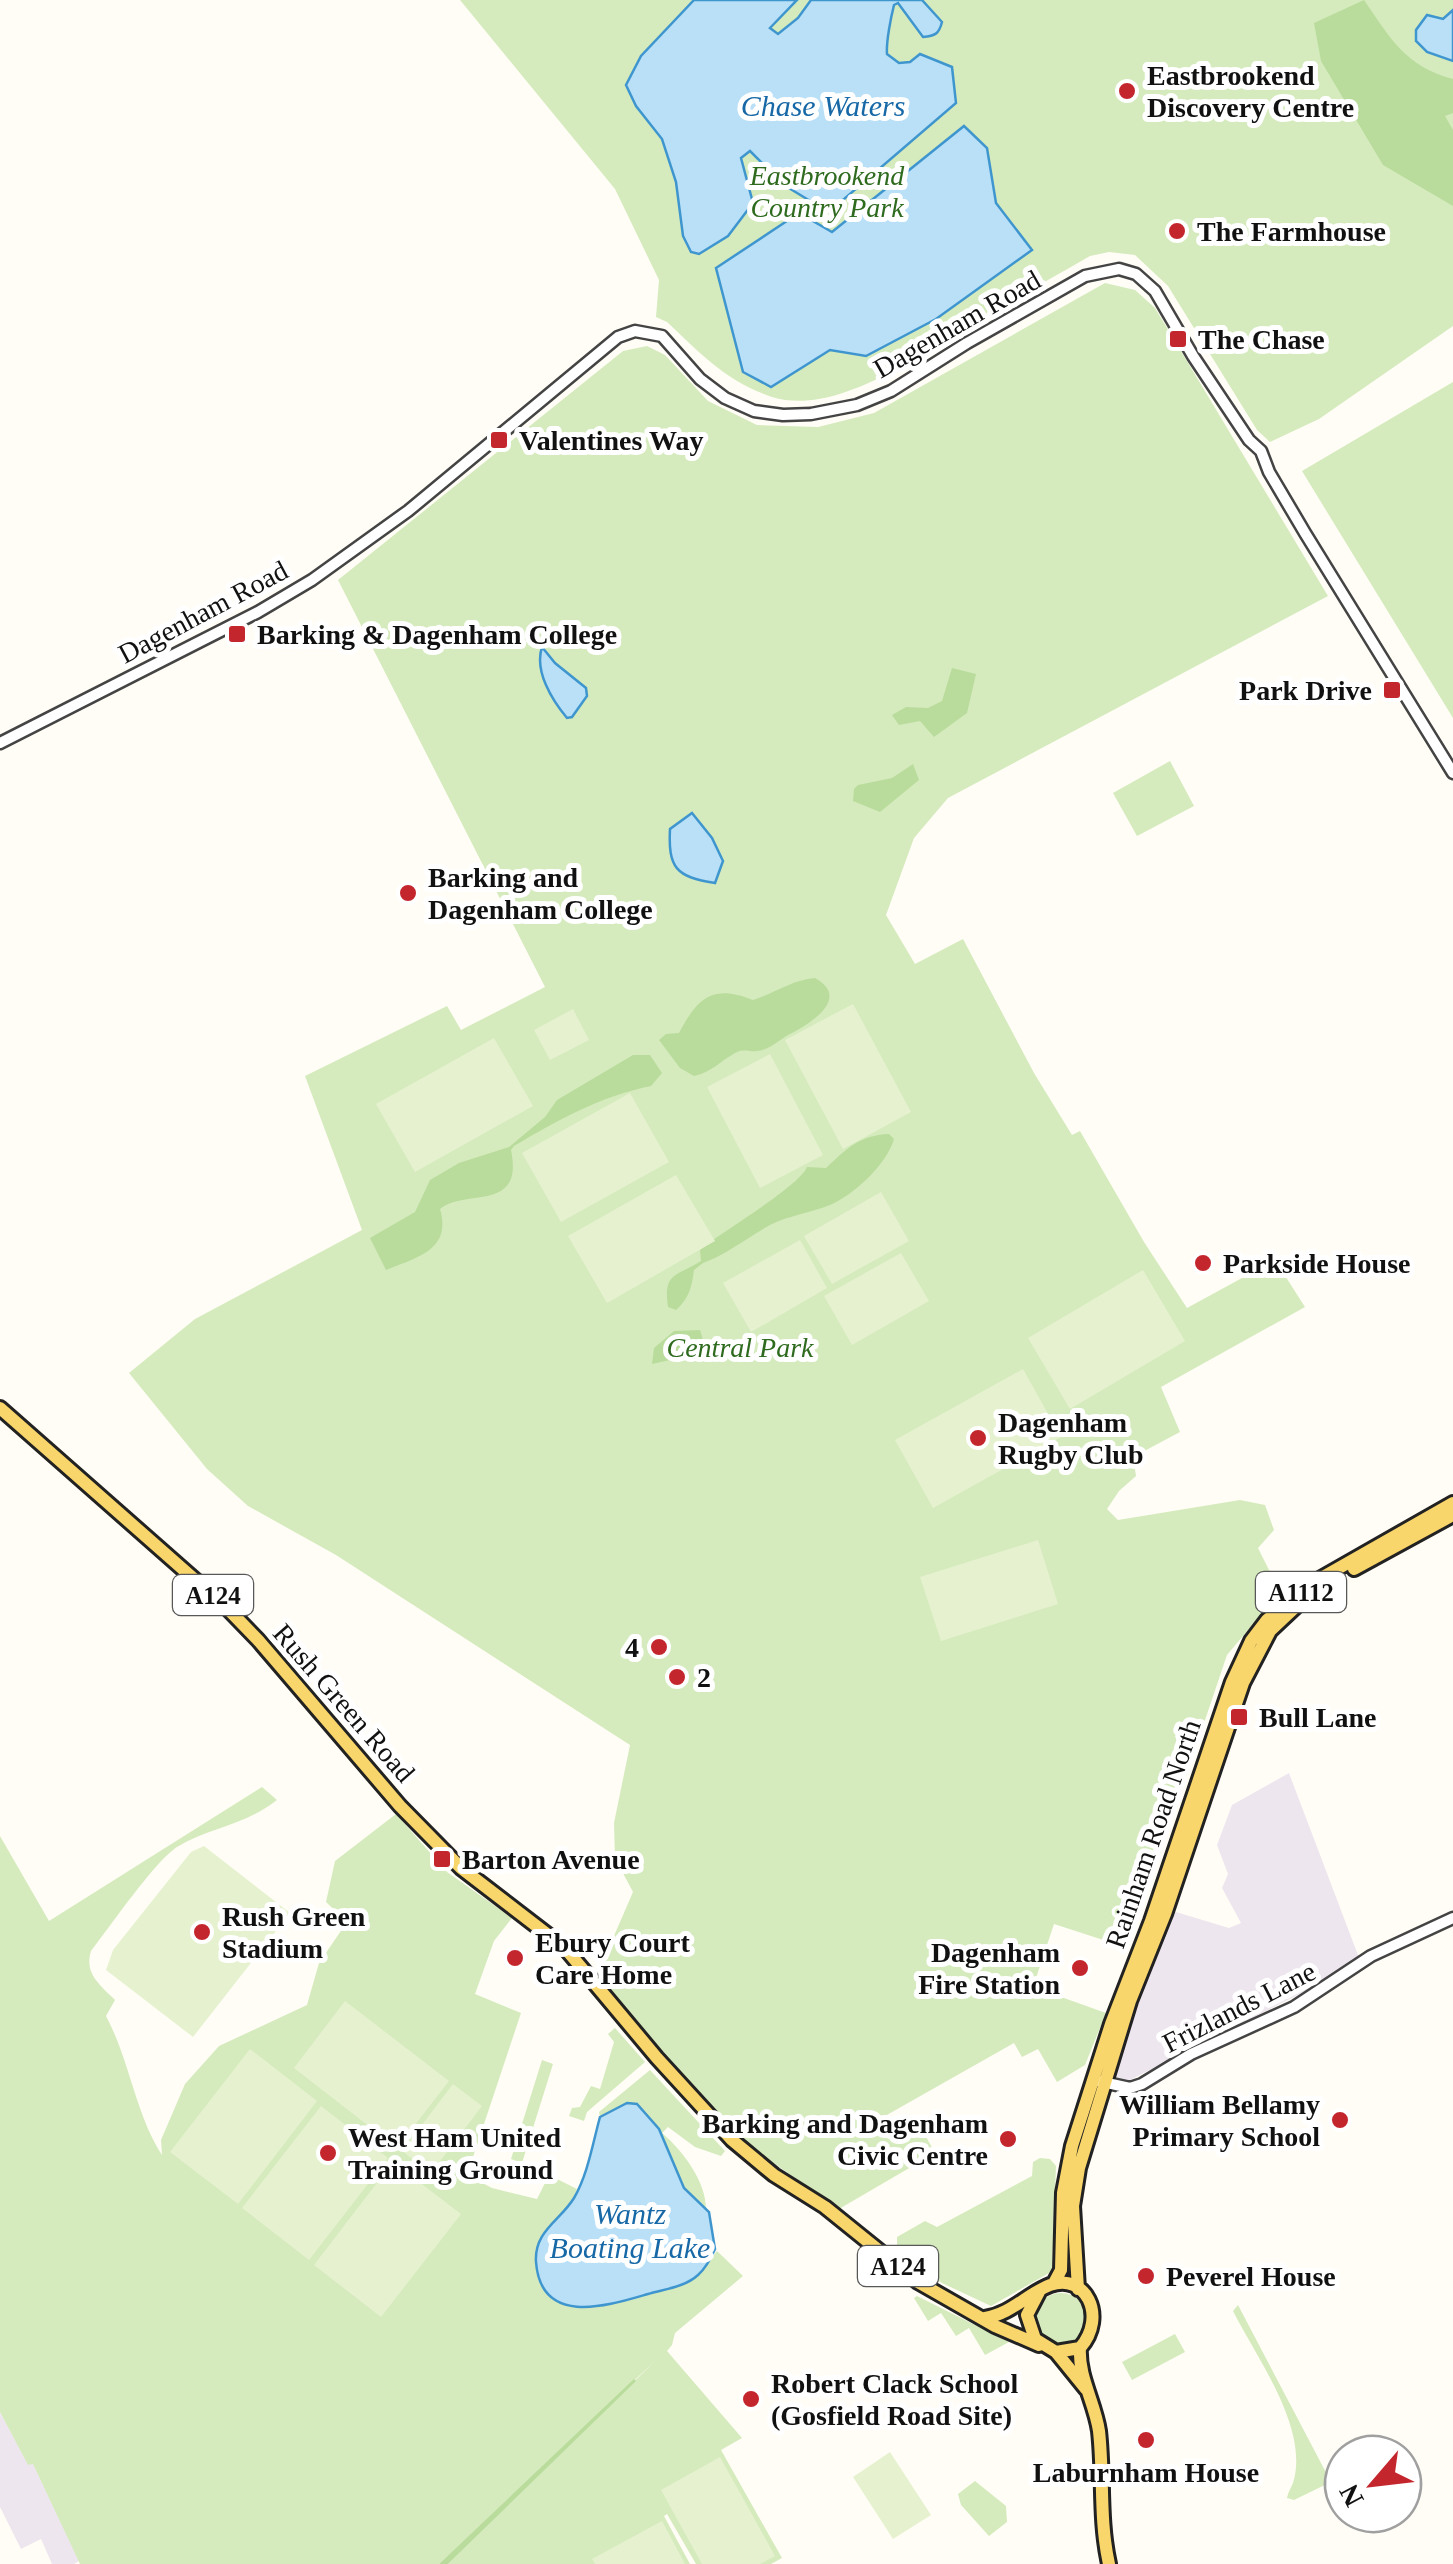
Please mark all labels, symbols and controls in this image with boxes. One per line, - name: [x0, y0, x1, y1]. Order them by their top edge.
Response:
- place label: Eastbrookend Discovery Centre: [1147, 60, 1354, 123]
- marker: Eastbrookend Discovery Centre: [1116, 80, 1138, 102]
- water label: Chase Waters: [741, 89, 905, 122]
- park label: Eastbrookend Country Park: [749, 160, 905, 223]
- place label: The Farmhouse: [1197, 216, 1386, 247]
- marker: The Farmhouse: [1166, 220, 1188, 242]
- street label: Dagenham Road: [868, 264, 1046, 384]
- place label: The Chase: [1198, 324, 1325, 355]
- marker: The Chase: [1167, 328, 1189, 350]
- place label: Valentines Way: [519, 425, 703, 456]
- marker: Valentines Way: [488, 429, 510, 451]
- street label: Dagenham Road: [113, 554, 293, 670]
- place label: Barking & Dagenham College: [257, 619, 617, 650]
- marker: Barking & Dagenham College: [226, 623, 248, 645]
- place label: Park Drive: [1239, 675, 1372, 706]
- marker: Park Drive: [1381, 679, 1403, 701]
- place label: Barking and Dagenham College: [428, 862, 653, 925]
- marker: Barking and Dagenham College: [397, 882, 419, 904]
- place label: Parkside House: [1223, 1248, 1410, 1279]
- marker: Parkside House: [1192, 1252, 1214, 1274]
- park label: Central Park: [667, 1332, 814, 1363]
- place label: Dagenham Rugby Club: [998, 1407, 1144, 1470]
- marker: Dagenham Rugby Club: [967, 1427, 989, 1449]
- road number: A1112: [1256, 1572, 1346, 1612]
- road number: A124: [173, 1575, 253, 1615]
- street label: Rush Green Road: [267, 1618, 421, 1788]
- place label: 4: [625, 1632, 639, 1663]
- marker: 4: [648, 1636, 670, 1658]
- place label: 2: [697, 1662, 711, 1693]
- marker: 2: [666, 1666, 688, 1688]
- place label: Bull Lane: [1259, 1702, 1376, 1733]
- marker: Bull Lane: [1228, 1706, 1250, 1728]
- street label: Rainham Road North: [1099, 1716, 1207, 1952]
- place label: Barton Avenue: [462, 1844, 640, 1875]
- marker: Barton Avenue: [431, 1848, 453, 1870]
- place label: Rush Green Stadium: [222, 1901, 366, 1964]
- marker: Rush Green Stadium: [191, 1921, 213, 1943]
- place label: Ebury Court Care Home: [535, 1927, 690, 1990]
- place label: Dagenham Fire Station: [918, 1937, 1060, 2000]
- marker: Ebury Court Care Home: [504, 1947, 526, 1969]
- street label: Frizlands Lane: [1157, 1955, 1321, 2059]
- marker: Dagenham Fire Station: [1069, 1957, 1091, 1979]
- place label: William Bellamy Primary School: [1119, 2089, 1320, 2152]
- place label: Barking and Dagenham Civic Centre: [702, 2108, 988, 2171]
- marker: William Bellamy Primary School: [1329, 2109, 1351, 2131]
- place label: West Ham United Training Ground: [348, 2122, 562, 2185]
- marker: Barking and Dagenham Civic Centre: [997, 2128, 1019, 2150]
- marker: West Ham United Training Ground: [317, 2142, 339, 2164]
- water label: Wantz Boating Lake: [550, 2197, 710, 2264]
- road number: A124: [858, 2246, 938, 2286]
- place label: Peverel House: [1166, 2261, 1336, 2292]
- marker: Peverel House: [1135, 2265, 1157, 2287]
- place label: Robert Clack School (Gosfield Road Site): [771, 2368, 1019, 2431]
- marker: Robert Clack School (Gosfield Road Site): [740, 2388, 762, 2410]
- marker: Laburnham House: [1135, 2429, 1157, 2451]
- north arrow: [1323, 2434, 1423, 2534]
- place label: Laburnham House: [1033, 2457, 1259, 2488]
- text: N: [1333, 2479, 1370, 2512]

